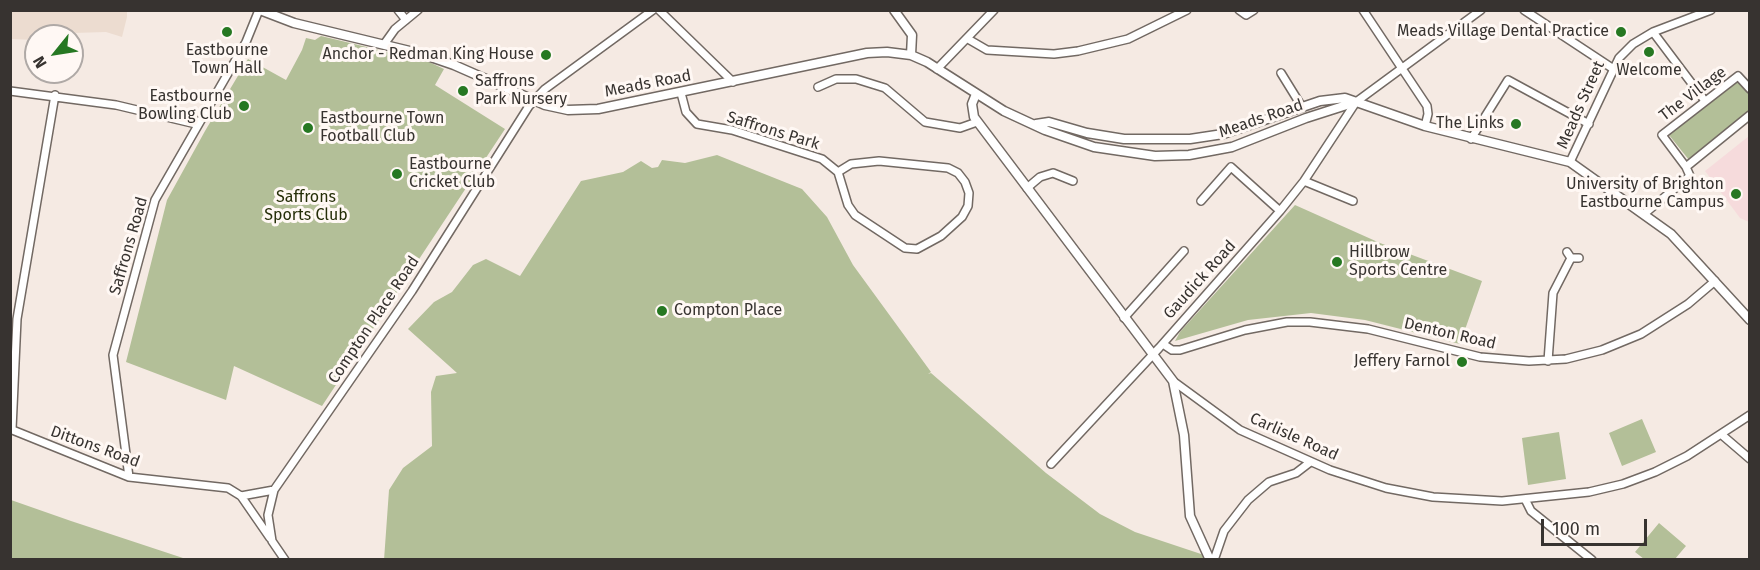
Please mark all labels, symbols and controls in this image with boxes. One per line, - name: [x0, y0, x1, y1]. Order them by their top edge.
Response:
- place label: Meads Village Dental Practice: [1397, 22, 1609, 42]
- north arrow: [24, 24, 84, 84]
- marker: Eastbourne Town Hall: [220, 25, 234, 39]
- marker: Meads Village Dental Practice: [1614, 25, 1628, 39]
- place label: Eastbourne Town Hall: [186, 41, 268, 79]
- place label: Anchor - Redman King House: [323, 45, 534, 65]
- marker: Welcome: [1642, 45, 1656, 59]
- marker: Anchor - Redman King House: [539, 48, 553, 62]
- text: N: [29, 53, 51, 72]
- street label: Meads Street: [1553, 58, 1609, 152]
- place label: Welcome: [1616, 61, 1682, 81]
- street label: The Village: [1656, 63, 1730, 125]
- street label: Meads Road: [603, 66, 693, 102]
- place label: Saffrons Park Nursery: [475, 72, 567, 110]
- marker: Saffrons Park Nursery: [456, 84, 470, 98]
- place label: Eastbourne Bowling Club: [138, 87, 232, 125]
- street label: Meads Road: [1216, 96, 1306, 142]
- marker: Eastbourne Bowling Club: [237, 99, 251, 113]
- street label: Saffrons Park: [724, 108, 822, 154]
- place label: Eastbourne Town Football Club: [320, 109, 444, 147]
- place label: The Links: [1436, 114, 1504, 134]
- marker: The Links: [1509, 117, 1523, 131]
- marker: Eastbourne Town Football Club: [301, 121, 315, 135]
- place label: Eastbourne Cricket Club: [409, 155, 495, 193]
- marker: Eastbourne Cricket Club: [390, 167, 404, 181]
- place label: University of Brighton Eastbourne Campus: [1566, 175, 1724, 213]
- marker: University of Brighton Eastbourne Campus: [1729, 187, 1743, 201]
- park label: Saffrons Sports Club: [264, 188, 348, 226]
- street label: Saffrons Road: [106, 195, 152, 297]
- street label: Gaudick Road: [1160, 237, 1240, 323]
- place label: Hillbrow Sports Centre: [1349, 243, 1447, 281]
- street label: Compton Place Road: [324, 253, 424, 387]
- marker: Hillbrow Sports Centre: [1330, 255, 1344, 269]
- place label: Compton Place: [674, 301, 782, 321]
- marker: Compton Place: [655, 304, 669, 318]
- street label: Denton Road: [1402, 314, 1498, 354]
- place label: Jeffery Farnol: [1354, 352, 1450, 372]
- marker: Jeffery Farnol: [1455, 355, 1469, 369]
- street label: Carlisle Road: [1247, 409, 1341, 465]
- street label: Dittons Road: [48, 422, 142, 472]
- scale bar: [1544, 507, 1650, 545]
- text: 100 m: [1552, 518, 1600, 540]

